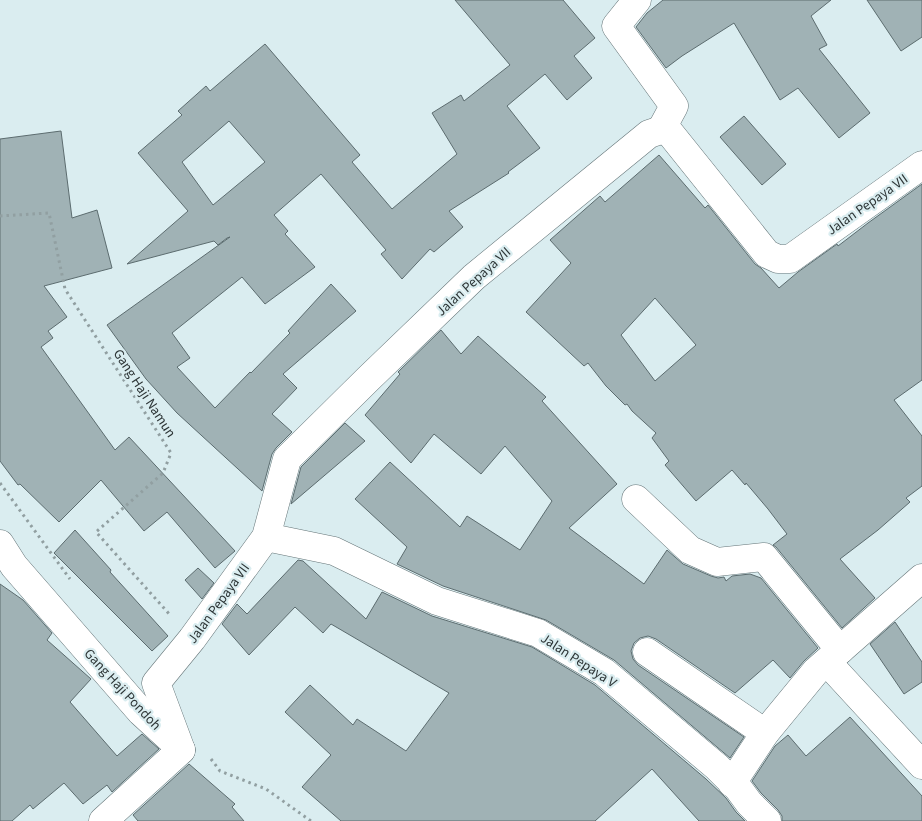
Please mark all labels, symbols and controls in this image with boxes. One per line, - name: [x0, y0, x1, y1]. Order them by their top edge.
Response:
- street label: Jalan Pepaya VII: [823, 169, 912, 240]
- street label: Jalan Pepaya VII: [432, 243, 516, 321]
- street label: Gang Haji Namun: [108, 345, 180, 442]
- street label: Jalan Pepaya VII: [183, 559, 255, 648]
- street label: Jalan Pepaya V: [536, 629, 621, 693]
- street label: Gang Haji Pondoh: [79, 645, 165, 735]

